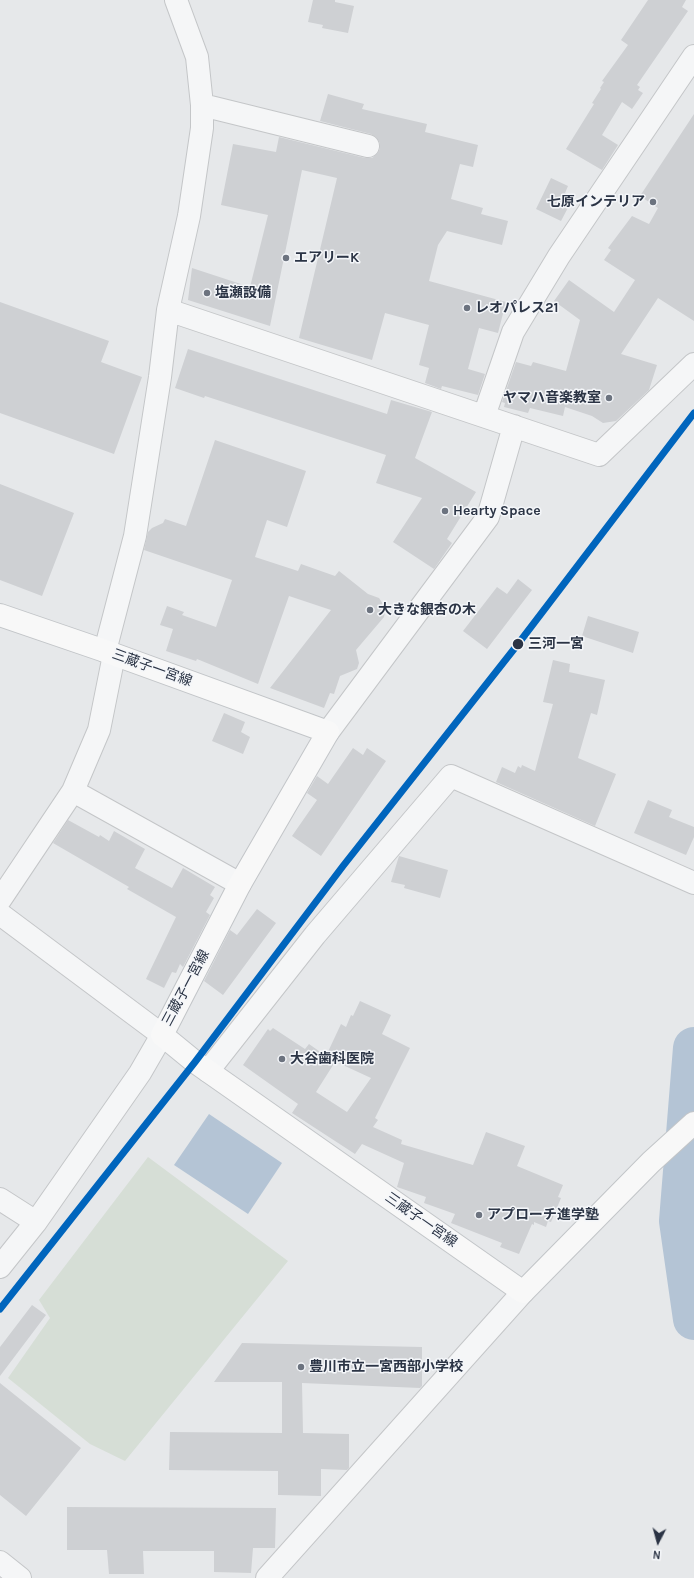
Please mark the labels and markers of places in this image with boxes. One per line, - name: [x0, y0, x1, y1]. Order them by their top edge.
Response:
- place label: 七原インテリア: [547, 194, 645, 210]
- marker: 七原インテリア: [648, 197, 658, 207]
- place label: エアリーK: [294, 250, 359, 266]
- marker: エアリーK: [281, 253, 291, 263]
- place label: 塩瀬設備: [215, 285, 271, 301]
- marker: 塩瀬設備: [202, 288, 212, 298]
- place label: レオパレス21: [475, 300, 558, 316]
- marker: レオパレス21: [462, 303, 472, 313]
- place label: ヤマハ音楽教室: [503, 390, 601, 406]
- marker: ヤマハ音楽教室: [604, 393, 614, 403]
- place label: Hearty Space: [453, 503, 541, 519]
- marker: Hearty Space: [440, 506, 450, 516]
- place label: 大きな銀杏の木: [378, 602, 476, 618]
- marker: 大きな銀杏の木: [365, 605, 375, 615]
- place label: 三河一宮: [528, 636, 584, 652]
- marker: 三河一宮: [511, 637, 525, 651]
- place label: 大谷歯科医院: [290, 1051, 374, 1067]
- marker: 大谷歯科医院: [277, 1054, 287, 1064]
- place label: アプローチ進学塾: [487, 1207, 599, 1223]
- marker: アプローチ進学塾: [474, 1210, 484, 1220]
- place label: 豊川市立一宮西部小学校: [309, 1359, 463, 1375]
- marker: 豊川市立一宮西部小学校: [296, 1362, 306, 1372]

